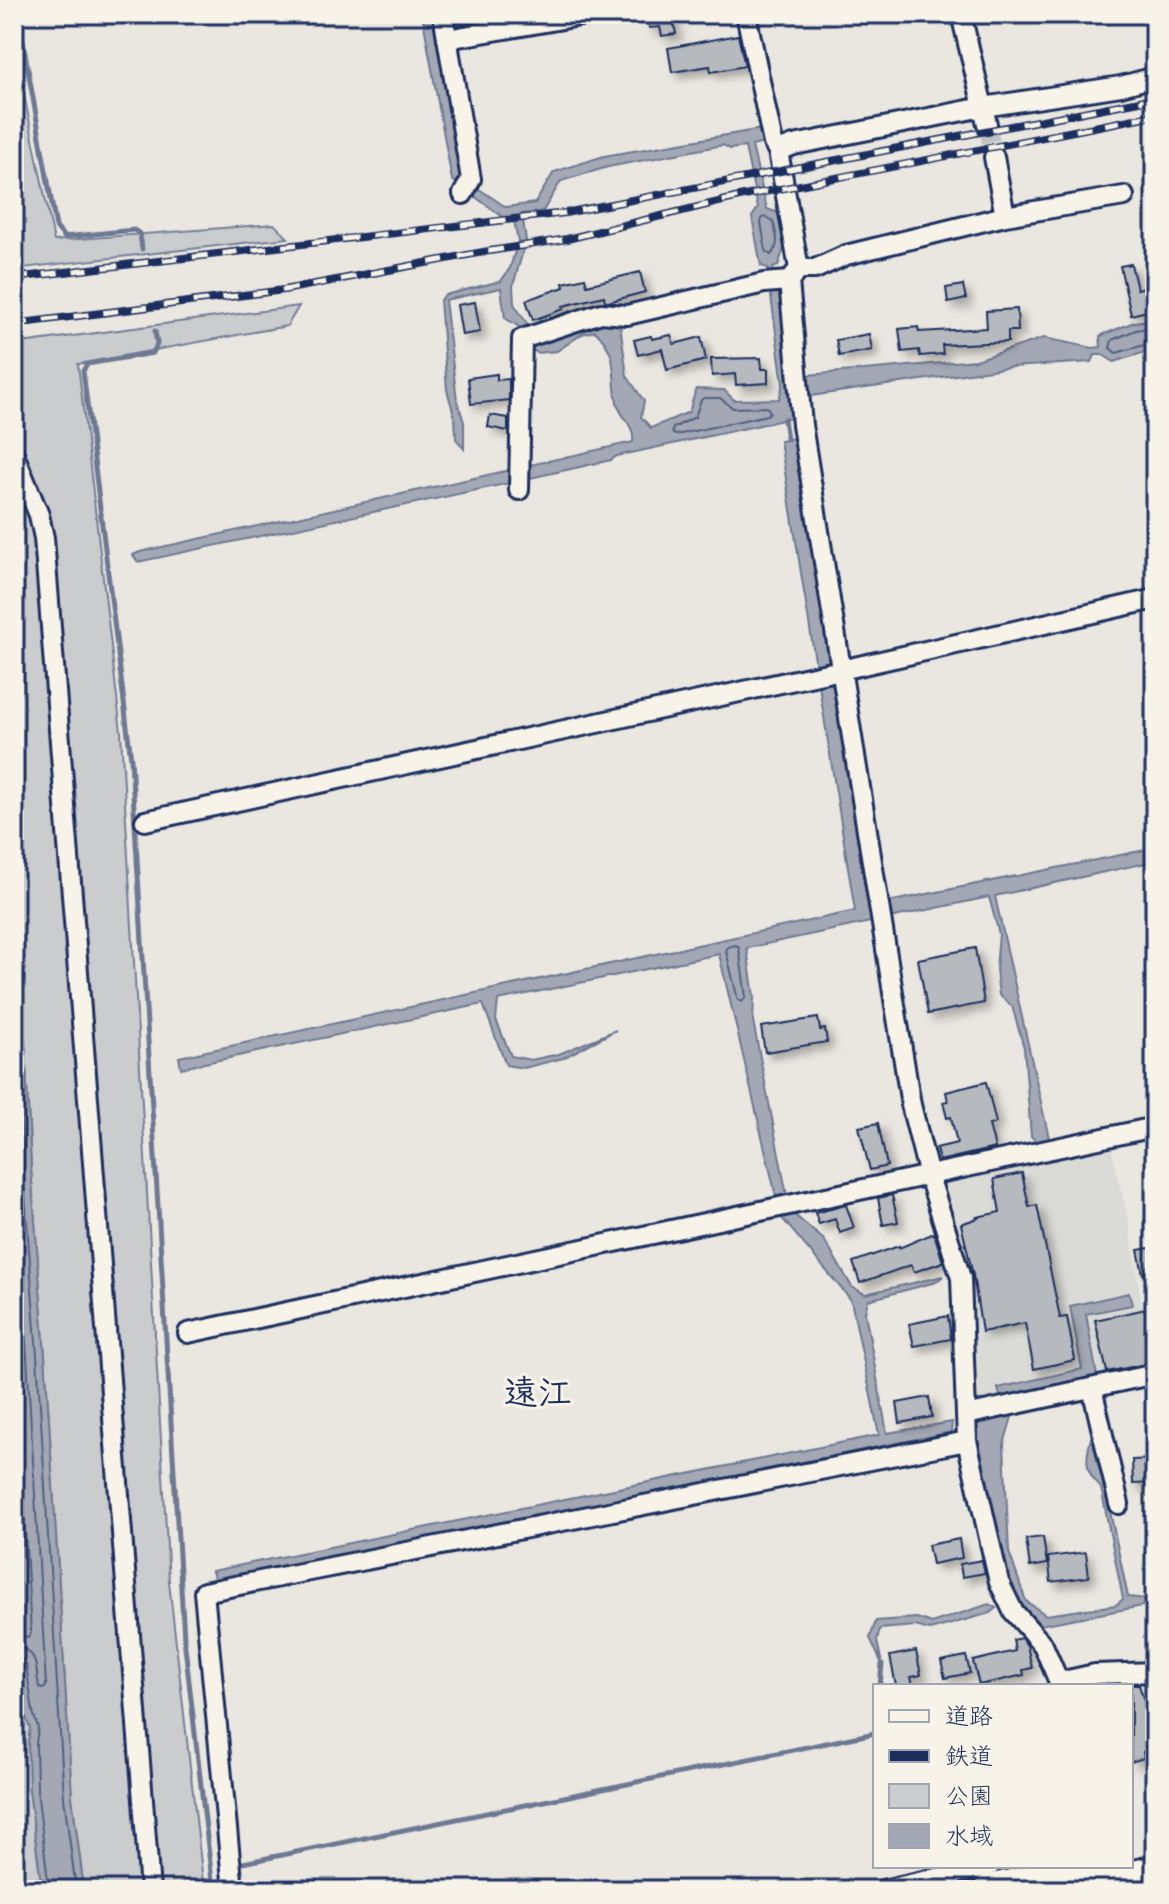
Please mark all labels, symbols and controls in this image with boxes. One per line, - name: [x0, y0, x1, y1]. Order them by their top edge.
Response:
- district label: 遠江: [504, 1373, 572, 1422]
- legend: [873, 1684, 1133, 1868]
- text: 道路: [945, 1702, 993, 1736]
- text: 鉄道: [945, 1742, 993, 1776]
- text: 公園: [945, 1782, 993, 1816]
- text: 水域: [945, 1822, 993, 1856]

